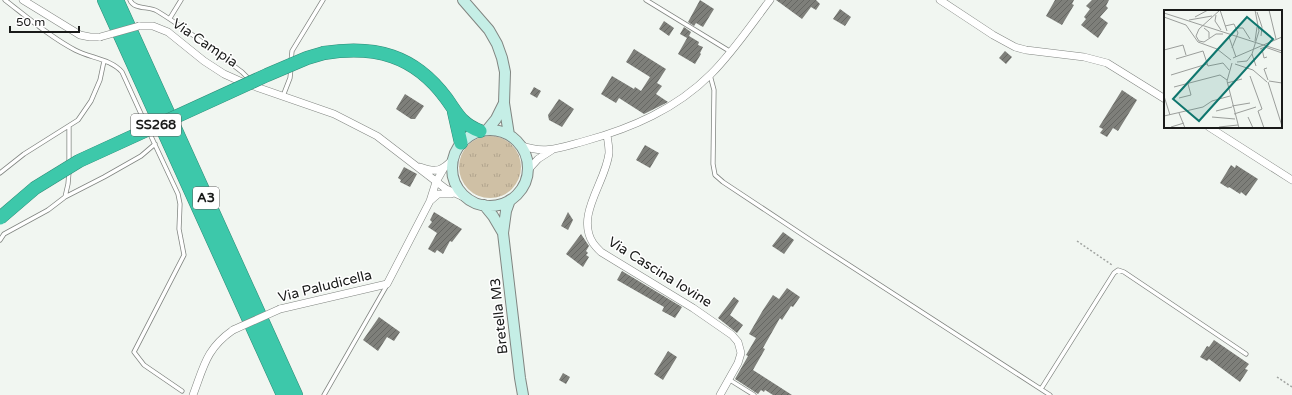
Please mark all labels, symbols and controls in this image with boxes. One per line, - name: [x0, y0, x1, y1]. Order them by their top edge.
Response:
- scale bar: [10, 8, 79, 34]
- inset map: [1164, 10, 1282, 128]
- text: 50 m: [16, 15, 45, 29]
- street label: Via Campia: [169, 15, 241, 71]
- road number: SS268: [131, 114, 181, 136]
- road number: A3: [193, 187, 219, 209]
- street label: Via Cascina Iovine: [605, 233, 715, 311]
- street label: Via Paludicella: [276, 266, 374, 306]
- street label: Bretella M3: [487, 277, 511, 355]

